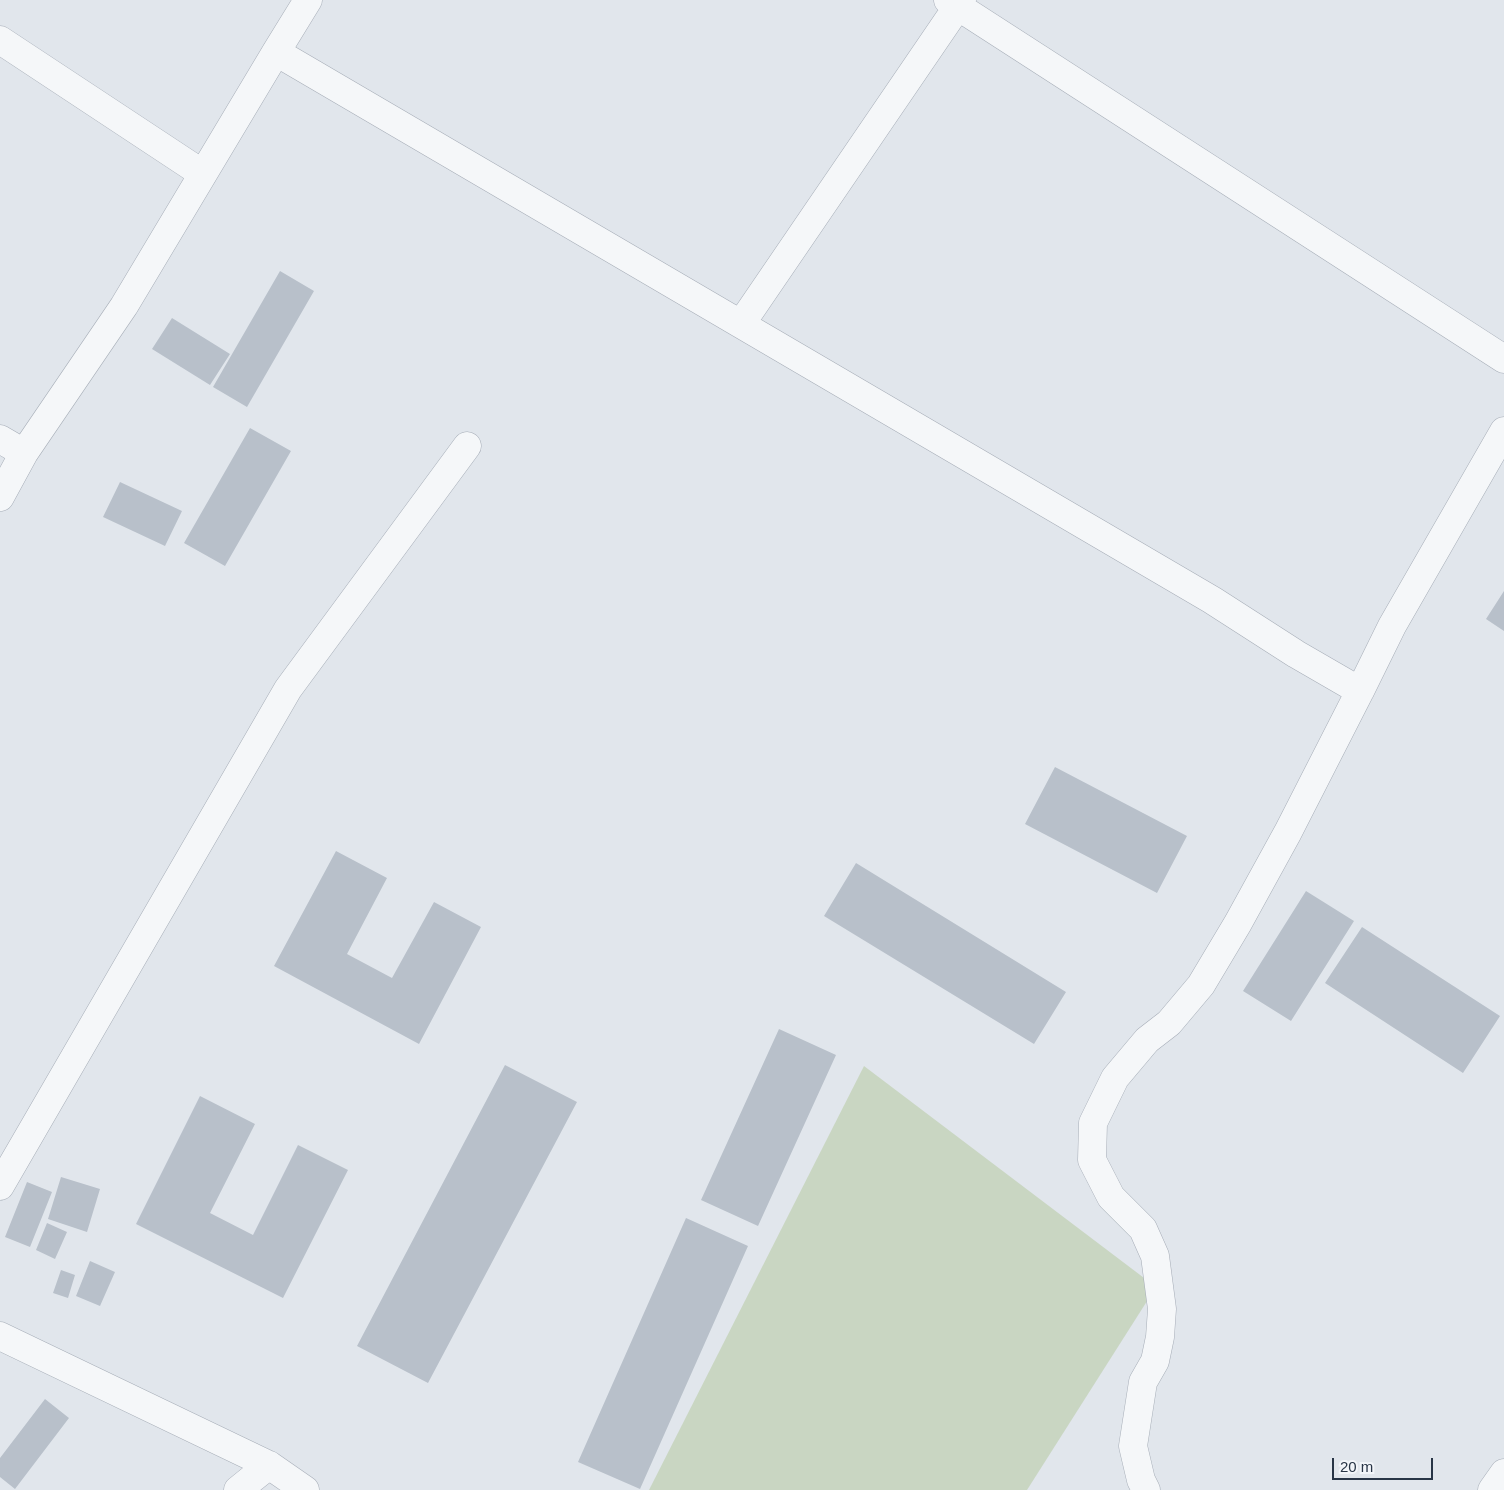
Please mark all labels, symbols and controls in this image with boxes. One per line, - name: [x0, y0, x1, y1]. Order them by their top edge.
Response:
- scale bar: [1334, 1448, 1435, 1480]
- text: 20 m: [1340, 1458, 1373, 1475]

